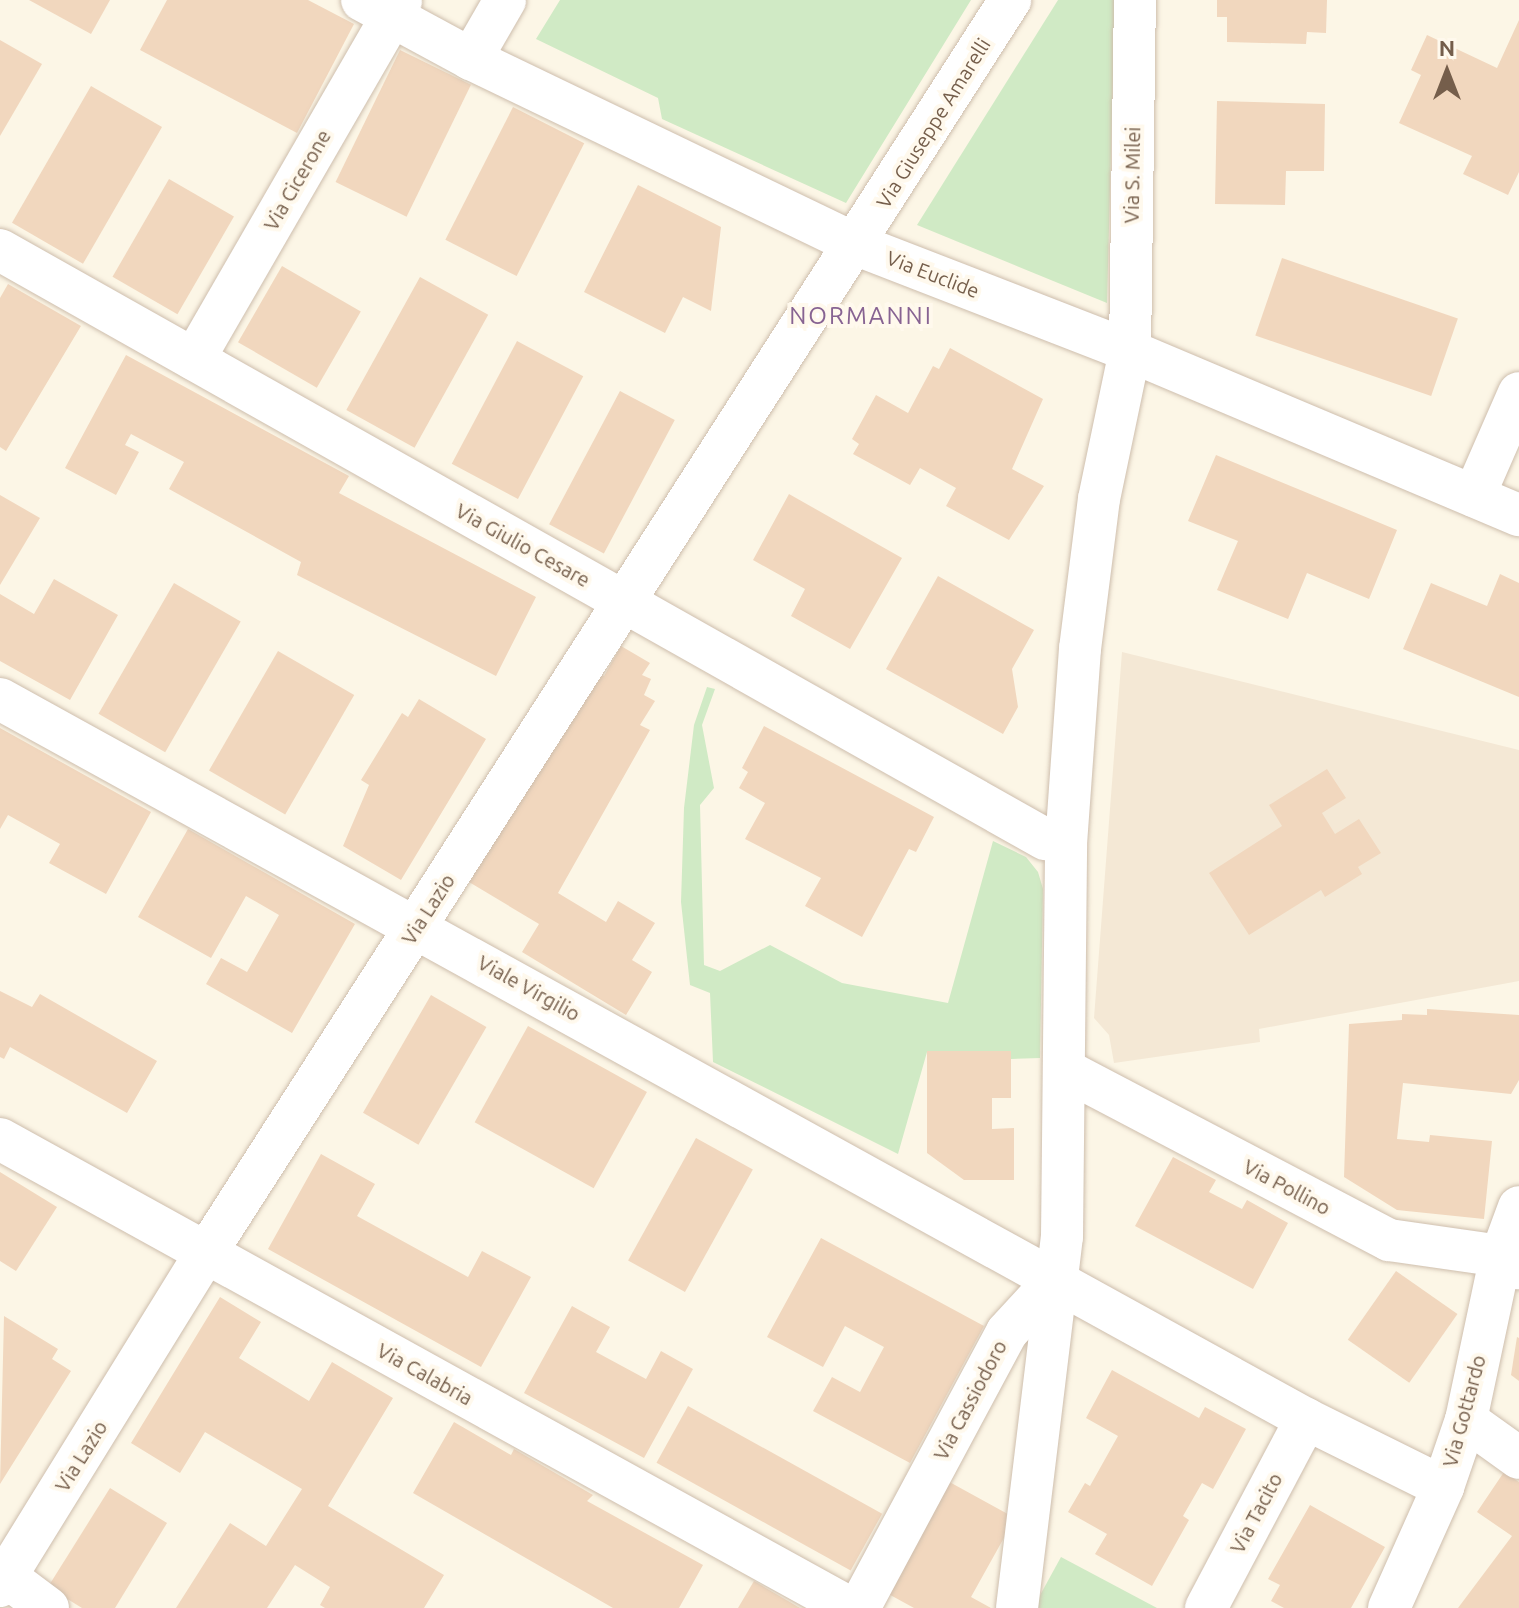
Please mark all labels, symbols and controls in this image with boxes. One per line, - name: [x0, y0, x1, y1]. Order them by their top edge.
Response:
- north arrow: [1407, 32, 1487, 112]
- street label: Via Giuseppe Amarelli: [871, 34, 995, 212]
- text: N: [1439, 35, 1455, 60]
- street label: Via Cicerone: [259, 125, 335, 235]
- street label: Via S. Milei: [1119, 126, 1145, 224]
- street label: Via Euclide: [883, 245, 983, 303]
- district label: NORMANNI: [789, 302, 933, 330]
- street label: Via Giulio Cesare: [452, 498, 594, 592]
- street label: Via Lazio: [396, 869, 460, 949]
- street label: Viale Virgilio: [474, 950, 584, 1026]
- street label: Via Pollino: [1239, 1154, 1335, 1220]
- street label: Via Cassiodoro: [928, 1336, 1012, 1464]
- street label: Via Calabria: [373, 1338, 477, 1410]
- street label: Via Gottardo: [1438, 1352, 1490, 1470]
- street label: Via Lazio: [50, 1416, 112, 1496]
- street label: Via Tacito: [1225, 1469, 1287, 1557]

